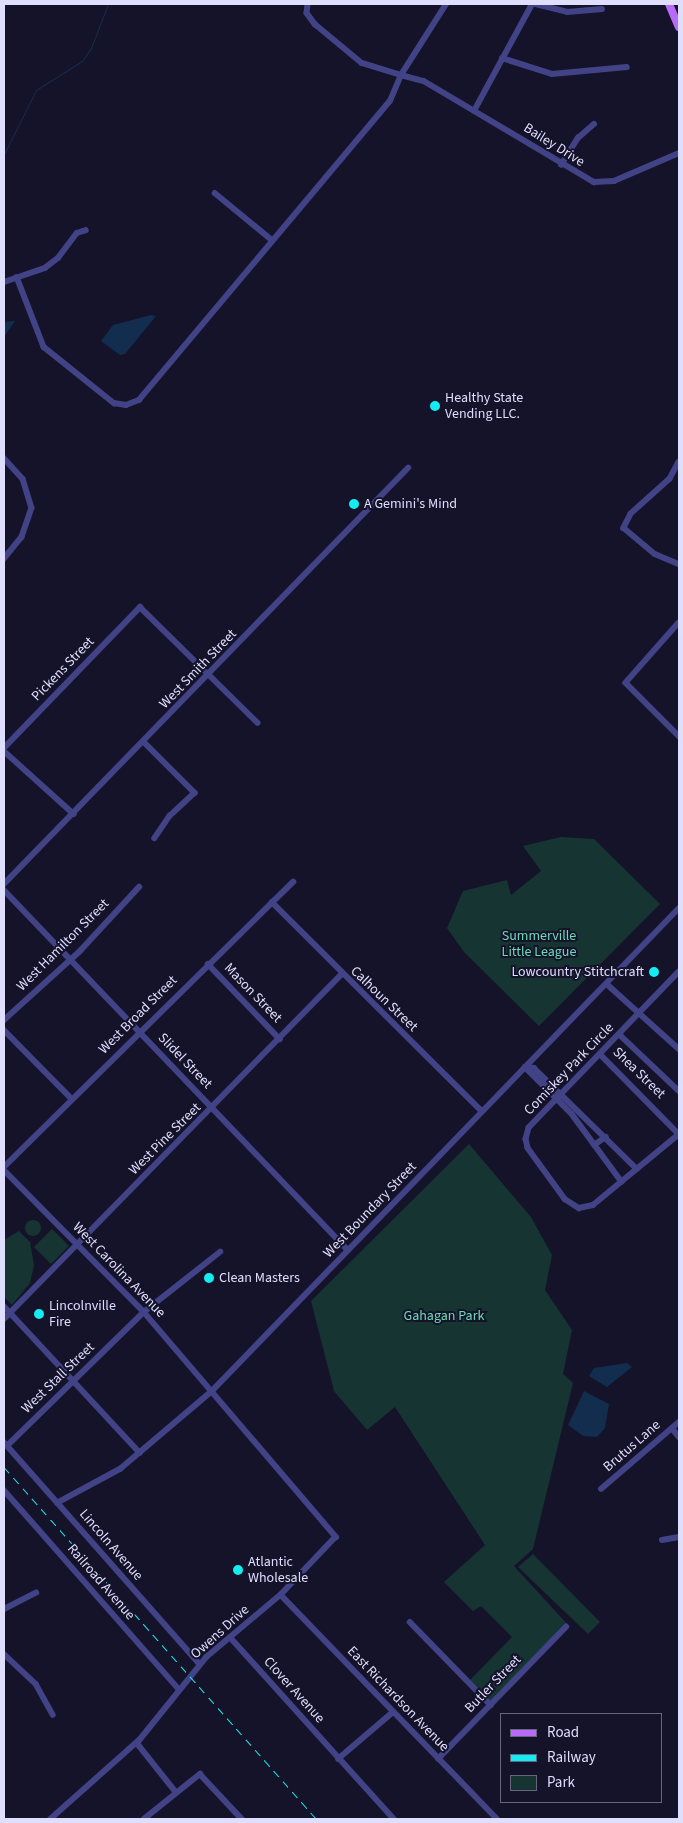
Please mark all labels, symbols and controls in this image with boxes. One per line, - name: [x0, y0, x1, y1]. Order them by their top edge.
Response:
- street label: Bailey Drive: [520, 120, 588, 170]
- place label: Healthy State Vending LLC.: [445, 390, 523, 422]
- marker: Healthy State Vending LLC.: [429, 400, 441, 412]
- place label: A Gemini's Mind: [364, 496, 457, 512]
- marker: A Gemini's Mind: [348, 498, 360, 510]
- street label: West Smith Street: [156, 626, 240, 712]
- street label: Pickens Street: [28, 633, 98, 705]
- street label: West Hamilton Street: [13, 895, 113, 995]
- park label: Summerville Little League: [502, 928, 576, 960]
- street label: Mason Street: [220, 960, 286, 1026]
- street label: Calhoun Street: [347, 963, 421, 1035]
- place label: Lowcountry Stitchcraft: [511, 964, 644, 980]
- marker: Lowcountry Stitchcraft: [648, 966, 660, 978]
- street label: West Broad Street: [95, 972, 181, 1058]
- street label: Comiskey Park Circle: [521, 1019, 617, 1119]
- street label: Slidel Street: [154, 1030, 216, 1092]
- street label: Shea Street: [609, 1044, 669, 1102]
- street label: West Pine Street: [126, 1100, 204, 1178]
- street label: West Boundary Street: [320, 1159, 420, 1261]
- street label: West Carolina Avenue: [69, 1219, 169, 1321]
- place label: Clean Masters: [219, 1270, 300, 1286]
- marker: Clean Masters: [203, 1272, 215, 1284]
- place label: Lincolnville Fire: [49, 1298, 116, 1330]
- marker: Lincolnville Fire: [33, 1308, 45, 1320]
- park label: Gahagan Park: [404, 1308, 484, 1324]
- street label: West Stall Street: [18, 1339, 98, 1417]
- street label: Brutus Lane: [600, 1417, 664, 1475]
- street label: Lincoln Avenue: [76, 1506, 146, 1584]
- street label: Railroad Avenue: [64, 1541, 138, 1623]
- place label: Atlantic Wholesale: [248, 1554, 308, 1586]
- marker: Atlantic Wholesale: [232, 1564, 244, 1576]
- street label: Owens Drive: [187, 1601, 253, 1663]
- street label: East Richardson Avenue: [343, 1643, 453, 1755]
- street label: Butler Street: [461, 1652, 525, 1716]
- street label: Clover Avenue: [260, 1653, 328, 1727]
- legend: [500, 1713, 663, 1803]
- text: Road: [547, 1722, 579, 1743]
- text: Railway: [547, 1747, 596, 1768]
- text: Park: [547, 1772, 575, 1793]

